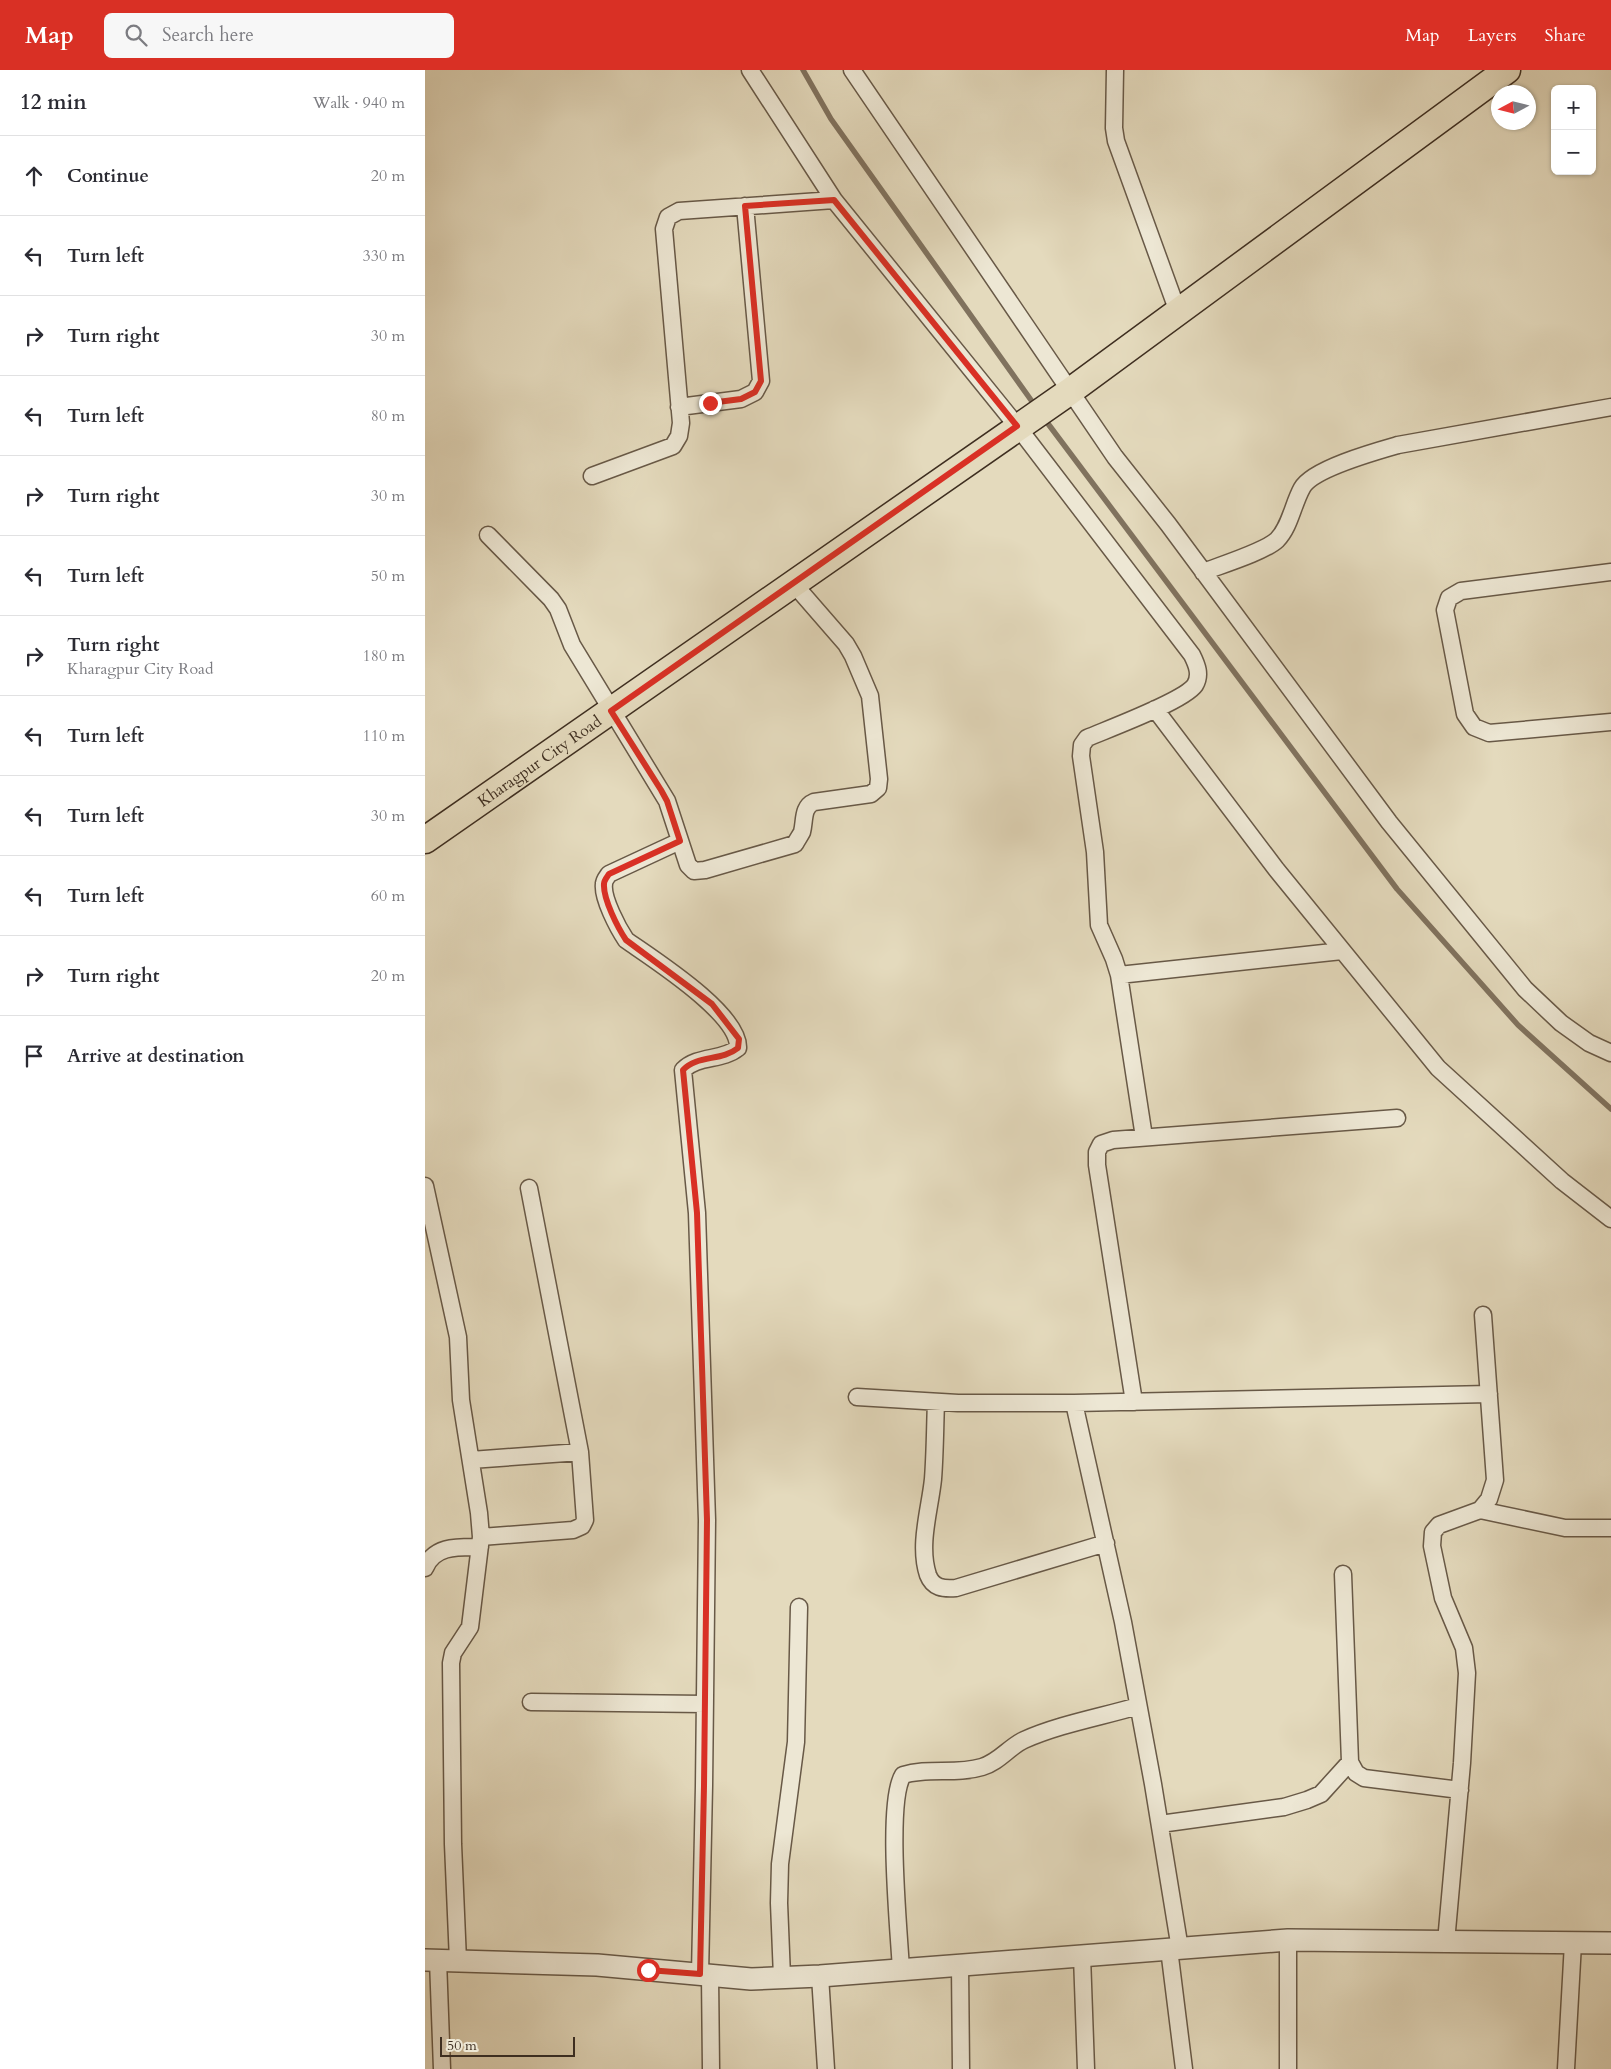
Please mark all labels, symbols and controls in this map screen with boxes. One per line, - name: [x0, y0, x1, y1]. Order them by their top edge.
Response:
- search box: [104, 13, 454, 58]
- text: Map: [25, 19, 74, 52]
- icon: search: [122, 21, 150, 49]
- text: Search here: [162, 22, 254, 48]
- text: Map: [1405, 23, 1440, 48]
- text: Layers: [1468, 23, 1517, 48]
- text: Share: [1545, 23, 1586, 48]
- north arrow: [1491, 85, 1536, 130]
- map controls: [1551, 85, 1596, 175]
- button: +: [1551, 85, 1596, 130]
- text: 12 min: [20, 88, 87, 117]
- text: Walk · 940 m: [313, 92, 405, 114]
- button: −: [1551, 130, 1596, 175]
- icon: ahead: [20, 162, 48, 190]
- text: Continue: [67, 163, 149, 189]
- text: 20 m: [371, 165, 405, 187]
- icon: left: [20, 242, 48, 270]
- text: Turn left: [67, 243, 144, 269]
- text: 330 m: [363, 245, 405, 267]
- icon: right: [20, 322, 48, 350]
- text: Turn right: [67, 323, 159, 349]
- text: 30 m: [371, 325, 405, 347]
- route end: [699, 392, 722, 415]
- icon: left: [20, 402, 48, 430]
- text: Turn left: [67, 403, 144, 429]
- text: 80 m: [371, 405, 405, 427]
- icon: right: [20, 482, 48, 510]
- text: Turn right: [67, 483, 159, 509]
- text: 30 m: [371, 485, 405, 507]
- icon: left: [20, 562, 48, 590]
- text: Turn left: [67, 563, 144, 589]
- text: 50 m: [371, 565, 405, 587]
- text: Turn right: [67, 632, 159, 658]
- icon: right: [20, 642, 48, 670]
- text: 180 m: [363, 645, 405, 667]
- text: Kharagpur City Road: [67, 658, 213, 680]
- street label: Kharagpur City Road: [473, 710, 606, 812]
- icon: left: [20, 722, 48, 750]
- text: Turn left: [67, 723, 144, 749]
- text: 110 m: [363, 725, 405, 747]
- icon: left: [20, 802, 48, 830]
- text: Turn left: [67, 803, 144, 829]
- text: 30 m: [371, 805, 405, 827]
- icon: left: [20, 882, 48, 910]
- text: Turn left: [67, 883, 144, 909]
- text: 60 m: [371, 885, 405, 907]
- icon: right: [20, 962, 48, 990]
- text: Turn right: [67, 963, 159, 989]
- text: 20 m: [371, 965, 405, 987]
- icon: arrive: [20, 1042, 48, 1070]
- text: Arrive at destination: [67, 1043, 244, 1069]
- route start: [637, 1959, 660, 1982]
- scale bar: [440, 2034, 575, 2057]
- text: 50 m: [447, 2036, 477, 2055]

